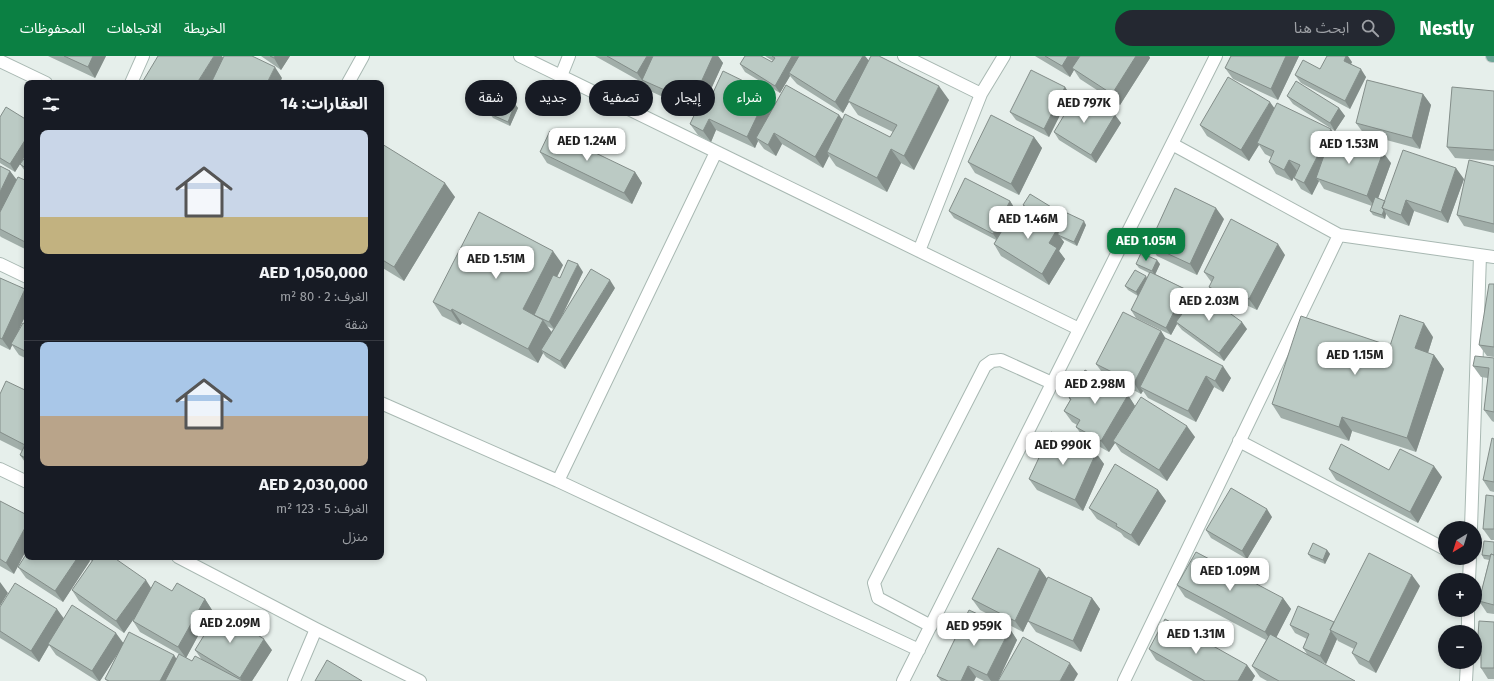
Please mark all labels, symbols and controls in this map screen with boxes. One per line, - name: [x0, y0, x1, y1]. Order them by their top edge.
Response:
- search box: [1115, 10, 1395, 46]
- icon: search: [1359, 17, 1381, 39]
- text: Nestly: [1419, 17, 1474, 40]
- text: ابحث هنا: [1294, 19, 1349, 37]
- text: المحفوظات: [20, 20, 85, 37]
- text: الاتجاهات: [107, 20, 162, 37]
- text: الخريطة: [184, 20, 226, 37]
- chip: شقة: [465, 80, 517, 116]
- chip: جديد: [525, 80, 581, 116]
- chip: تصفية: [589, 80, 653, 116]
- chip: إيجار: [661, 80, 715, 116]
- chip: شراء: [723, 80, 776, 116]
- pin: AED 797K: [1043, 90, 1125, 124]
- icon: filters: [40, 93, 62, 115]
- text: العقارات: 14: [280, 93, 368, 114]
- text: AED 797K: [1057, 95, 1111, 110]
- pin: AED 1.24M: [541, 128, 633, 162]
- pin: AED 1.53M: [1303, 131, 1395, 165]
- text: AED 1.24M: [557, 133, 617, 148]
- text: AED 1.53M: [1319, 136, 1379, 151]
- icon: home: [168, 156, 240, 228]
- pin: AED 1.46M: [982, 206, 1074, 240]
- text: AED 1.46M: [998, 211, 1058, 226]
- pin: AED 1.05M: [1100, 228, 1192, 262]
- text: AED 1.05M: [1116, 233, 1176, 248]
- pin: AED 1.51M: [450, 246, 542, 280]
- text: AED 1.51M: [467, 251, 525, 266]
- text: AED 1,050,000: [260, 262, 368, 283]
- pin: AED 2.03M: [1163, 288, 1255, 322]
- text: الغرف: 2 · 80 m²: [280, 289, 368, 304]
- text: AED 2.03M: [1179, 293, 1239, 308]
- text: شقة: [345, 317, 368, 332]
- pin: AED 1.15M: [1309, 342, 1401, 376]
- text: AED 1.15M: [1326, 347, 1384, 362]
- icon: home: [168, 368, 240, 440]
- pin: AED 2.98M: [1049, 371, 1141, 405]
- text: AED 2.98M: [1065, 376, 1125, 391]
- pin: AED 990K: [1022, 432, 1104, 466]
- text: AED 990K: [1035, 437, 1091, 452]
- text: AED 2,030,000: [259, 474, 368, 495]
- text: الغرف: 5 · 123 m²: [276, 501, 368, 516]
- north arrow: [1438, 521, 1482, 565]
- map controls: [1438, 521, 1482, 669]
- text: منزل: [343, 529, 368, 544]
- pin: AED 1.09M: [1184, 558, 1276, 592]
- text: AED 1.09M: [1200, 563, 1260, 578]
- button: +: [1438, 573, 1482, 617]
- pin: AED 2.09M: [184, 610, 276, 644]
- pin: AED 959K: [933, 613, 1015, 647]
- text: AED 2.09M: [200, 615, 260, 630]
- text: AED 959K: [946, 618, 1002, 633]
- pin: AED 1.31M: [1150, 621, 1242, 655]
- button: −: [1438, 625, 1482, 669]
- text: AED 1.31M: [1167, 626, 1225, 641]

